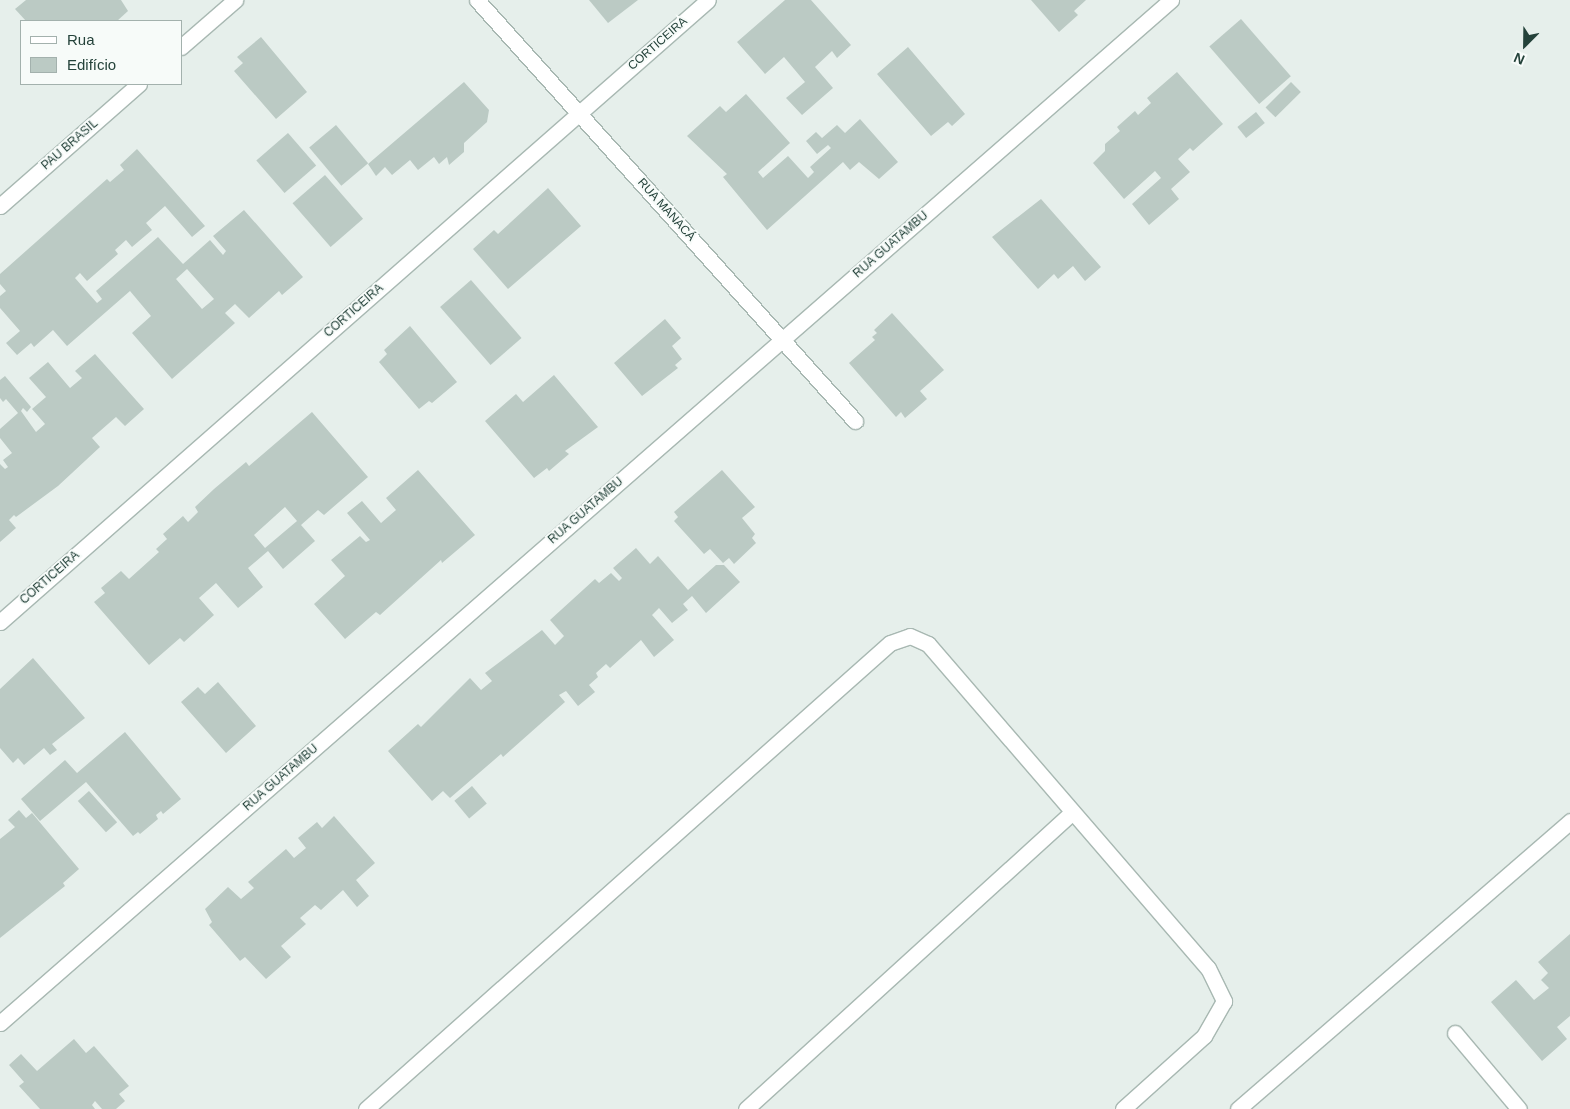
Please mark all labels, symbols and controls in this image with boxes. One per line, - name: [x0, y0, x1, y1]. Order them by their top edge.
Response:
- street label: CORTICEIRA: [625, 14, 691, 74]
- legend: [20, 20, 182, 85]
- north arrow: [1500, 20, 1550, 70]
- text: Rua: [67, 31, 95, 48]
- text: N: [1511, 49, 1527, 68]
- text: Edifício: [67, 56, 116, 73]
- street label: PAU BRASIL: [39, 117, 101, 173]
- street label: RUA MANACÁ: [634, 175, 698, 245]
- street label: RUA GUATAMBU: [850, 208, 932, 282]
- street label: CORTICEIRA: [321, 281, 387, 341]
- street label: RUA GUATAMBU: [545, 474, 627, 548]
- street label: CORTICEIRA: [17, 548, 83, 608]
- street label: RUA GUATAMBU: [240, 741, 322, 815]

